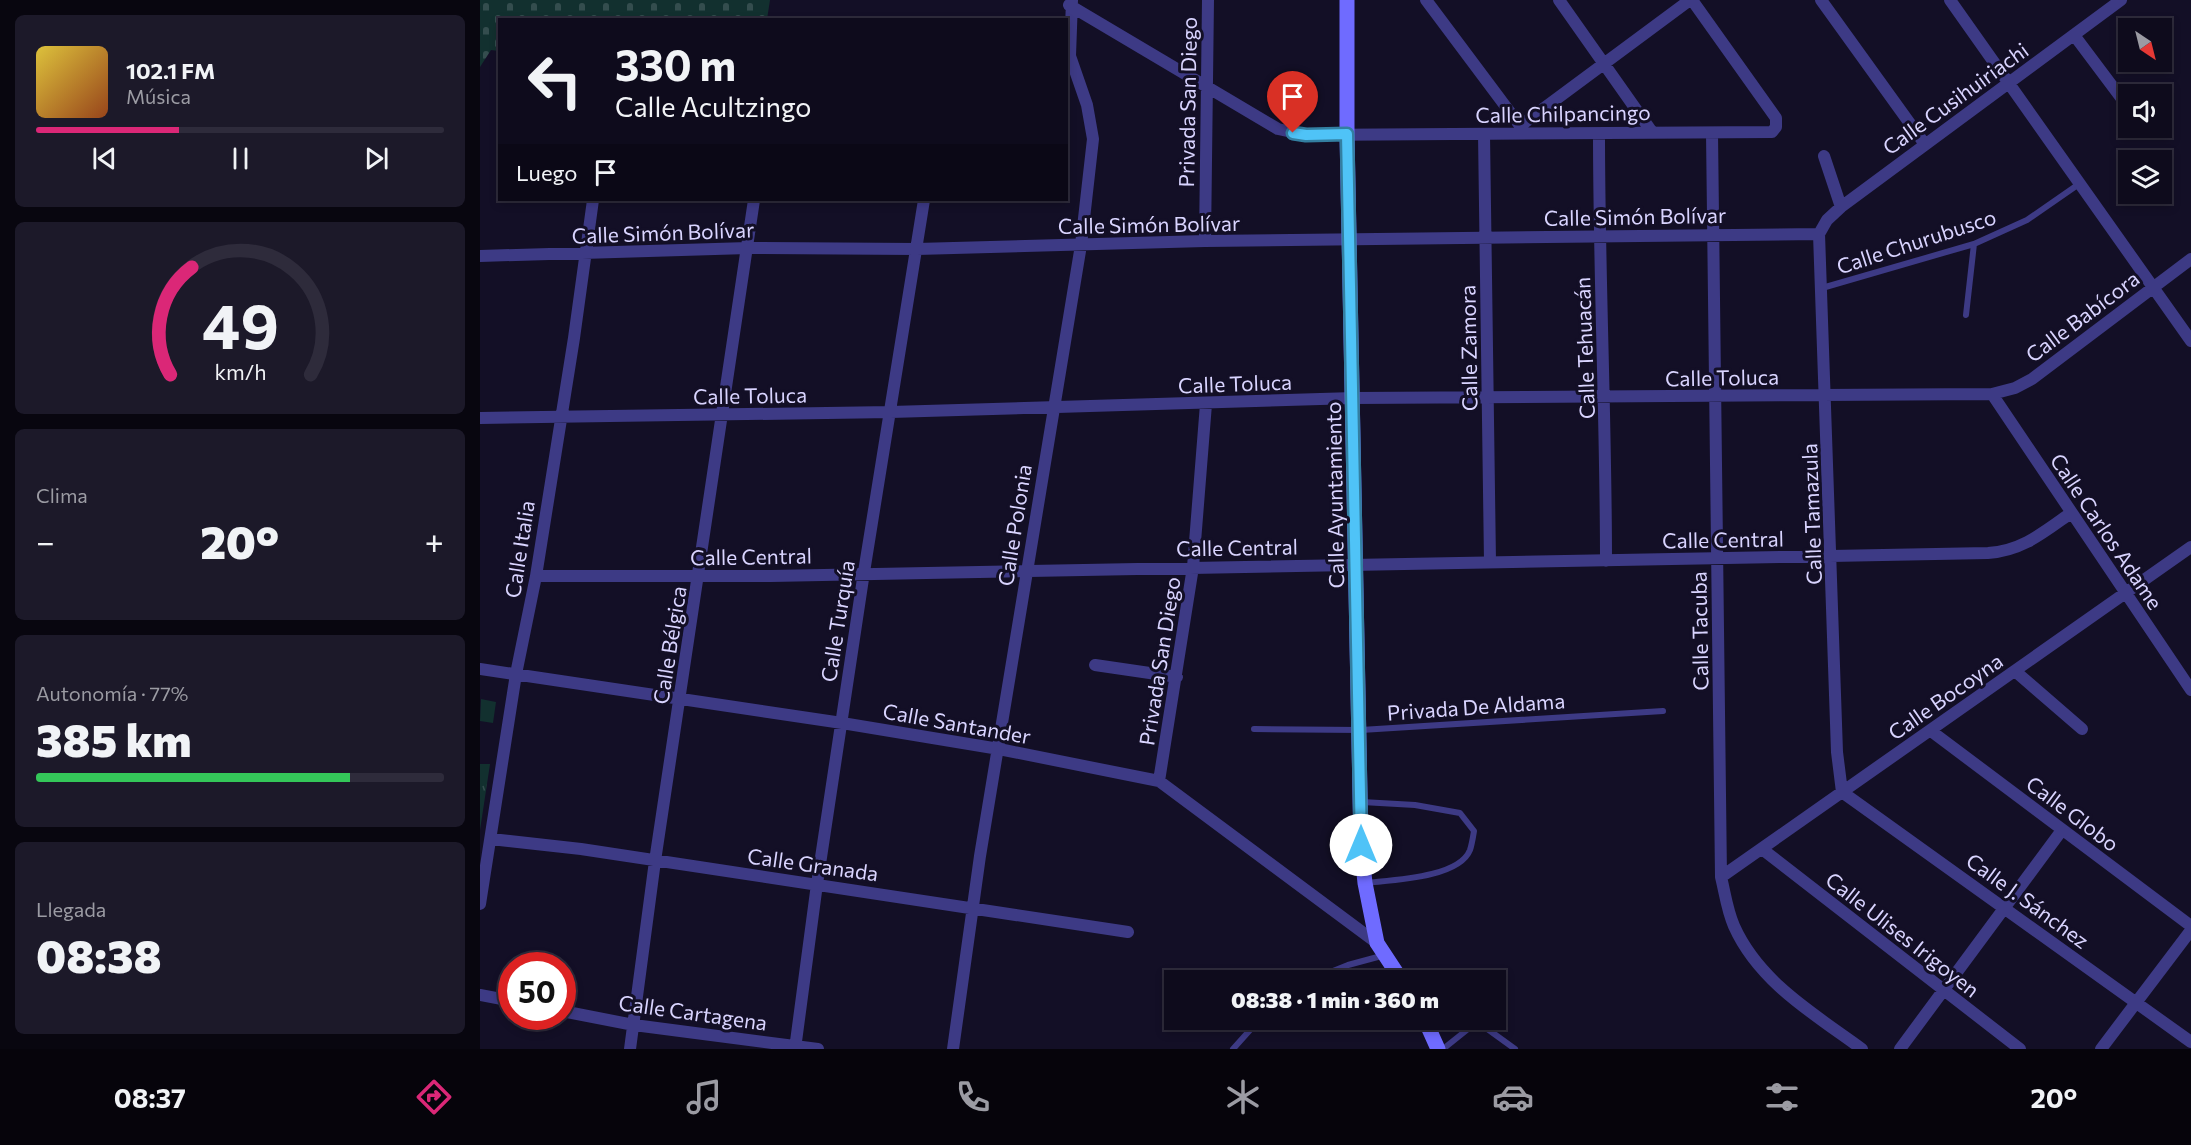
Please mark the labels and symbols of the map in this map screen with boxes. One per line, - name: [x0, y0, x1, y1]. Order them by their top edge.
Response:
- street label: Privada San Diego: [1173, 16, 1201, 188]
- north arrow: [2118, 18, 2172, 72]
- street label: Calle Cusihuiriachi: [1877, 37, 2033, 159]
- pin: [1267, 71, 1318, 133]
- street label: Calle Chilpancingo: [1475, 99, 1651, 127]
- street label: Calle Simón Bolívar: [1544, 202, 1726, 230]
- street label: Calle Churubusco: [1833, 203, 1999, 279]
- street label: Calle Simón Bolívar: [1058, 210, 1240, 238]
- street label: Calle Simón Bolívar: [571, 216, 755, 248]
- street label: Calle Babícora: [2020, 265, 2144, 367]
- street label: Calle Tehuacán: [1569, 277, 1599, 419]
- street label: Calle Zamora: [1454, 285, 1482, 411]
- street label: Calle Toluca: [1665, 364, 1779, 390]
- street label: Calle Toluca: [1178, 369, 1292, 397]
- street label: Calle Toluca: [693, 382, 807, 408]
- street label: Calle Ayuntamiento: [1320, 401, 1348, 589]
- street label: Calle Tamazula: [1796, 443, 1826, 585]
- street label: Calle Carlos Adame: [2046, 448, 2168, 614]
- street label: Calle Polonia: [992, 462, 1036, 588]
- street label: Calle Italia: [499, 498, 539, 600]
- street label: Calle Central: [1662, 525, 1784, 553]
- street label: Calle Central: [1176, 533, 1298, 561]
- street label: Calle Central: [690, 542, 812, 570]
- street label: Calle Turquía: [815, 558, 859, 684]
- street label: Calle Tacuba: [1685, 571, 1713, 691]
- street label: Privada San Diego: [1133, 575, 1185, 747]
- street label: Calle Bélgica: [647, 584, 691, 706]
- street label: Calle Bocoyna: [1883, 647, 2007, 745]
- street label: Privada De Aldama: [1386, 687, 1566, 725]
- street label: Calle Santander: [881, 698, 1033, 748]
- street label: Calle Globo: [2022, 770, 2124, 856]
- position arrow: [1329, 813, 1393, 877]
- street label: Calle Granada: [746, 842, 880, 886]
- street label: Calle J. Sánchez: [1962, 847, 2094, 953]
- street label: Calle Ulises Irigoyen: [1821, 866, 1985, 1002]
- speed limit sign: 50: [498, 952, 576, 1030]
- street label: Calle Cartagena: [617, 989, 769, 1035]

